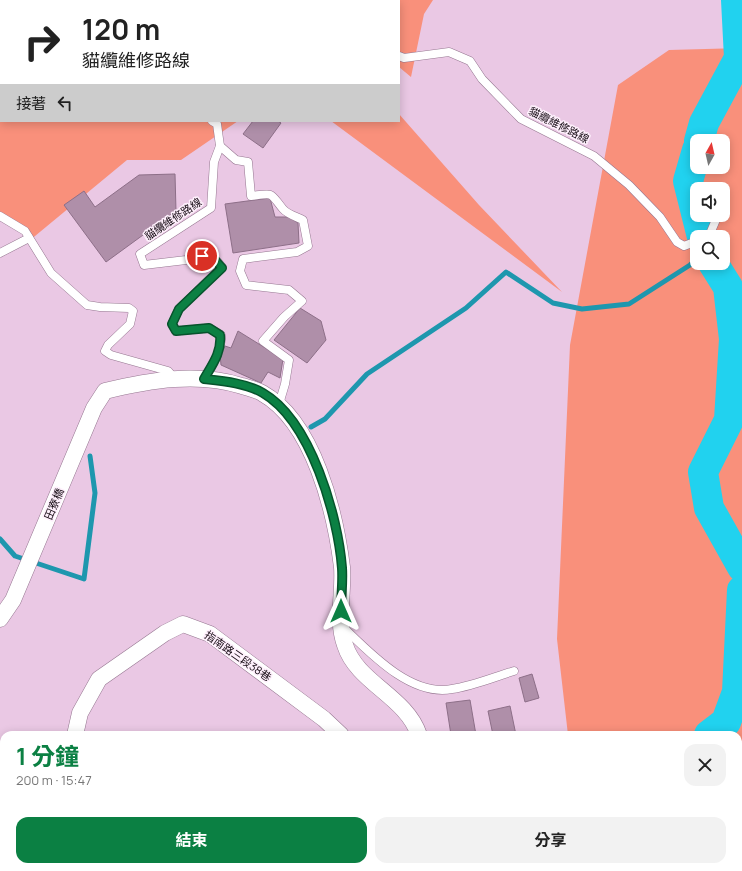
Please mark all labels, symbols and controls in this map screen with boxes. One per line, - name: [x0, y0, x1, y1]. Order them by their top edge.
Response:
- text: 120 m: [82, 10, 160, 48]
- icon: right: [16, 16, 68, 68]
- text: 貓纜維修路線: [82, 48, 190, 72]
- icon: left: [54, 92, 76, 114]
- text: 接著: [16, 93, 46, 114]
- street label: 貓纜維修路線: [526, 103, 592, 146]
- north arrow: [690, 134, 730, 174]
- map controls: [690, 134, 730, 270]
- button: sound: [690, 182, 730, 222]
- street label: 貓纜維修路線: [141, 194, 204, 243]
- button: search: [690, 230, 730, 270]
- pin: [185, 239, 219, 273]
- icon: arrive: [191, 245, 213, 267]
- street label: 田寮橋: [40, 486, 67, 522]
- position arrow: [320, 590, 362, 632]
- street label: 指南路三段38巷: [202, 627, 275, 684]
- text: 1 分鐘: [16, 739, 79, 772]
- button: close: [684, 744, 726, 786]
- text: 200 m · 15:47: [16, 771, 92, 789]
- button: 結束: [16, 817, 367, 863]
- button: 分享: [375, 817, 726, 863]

